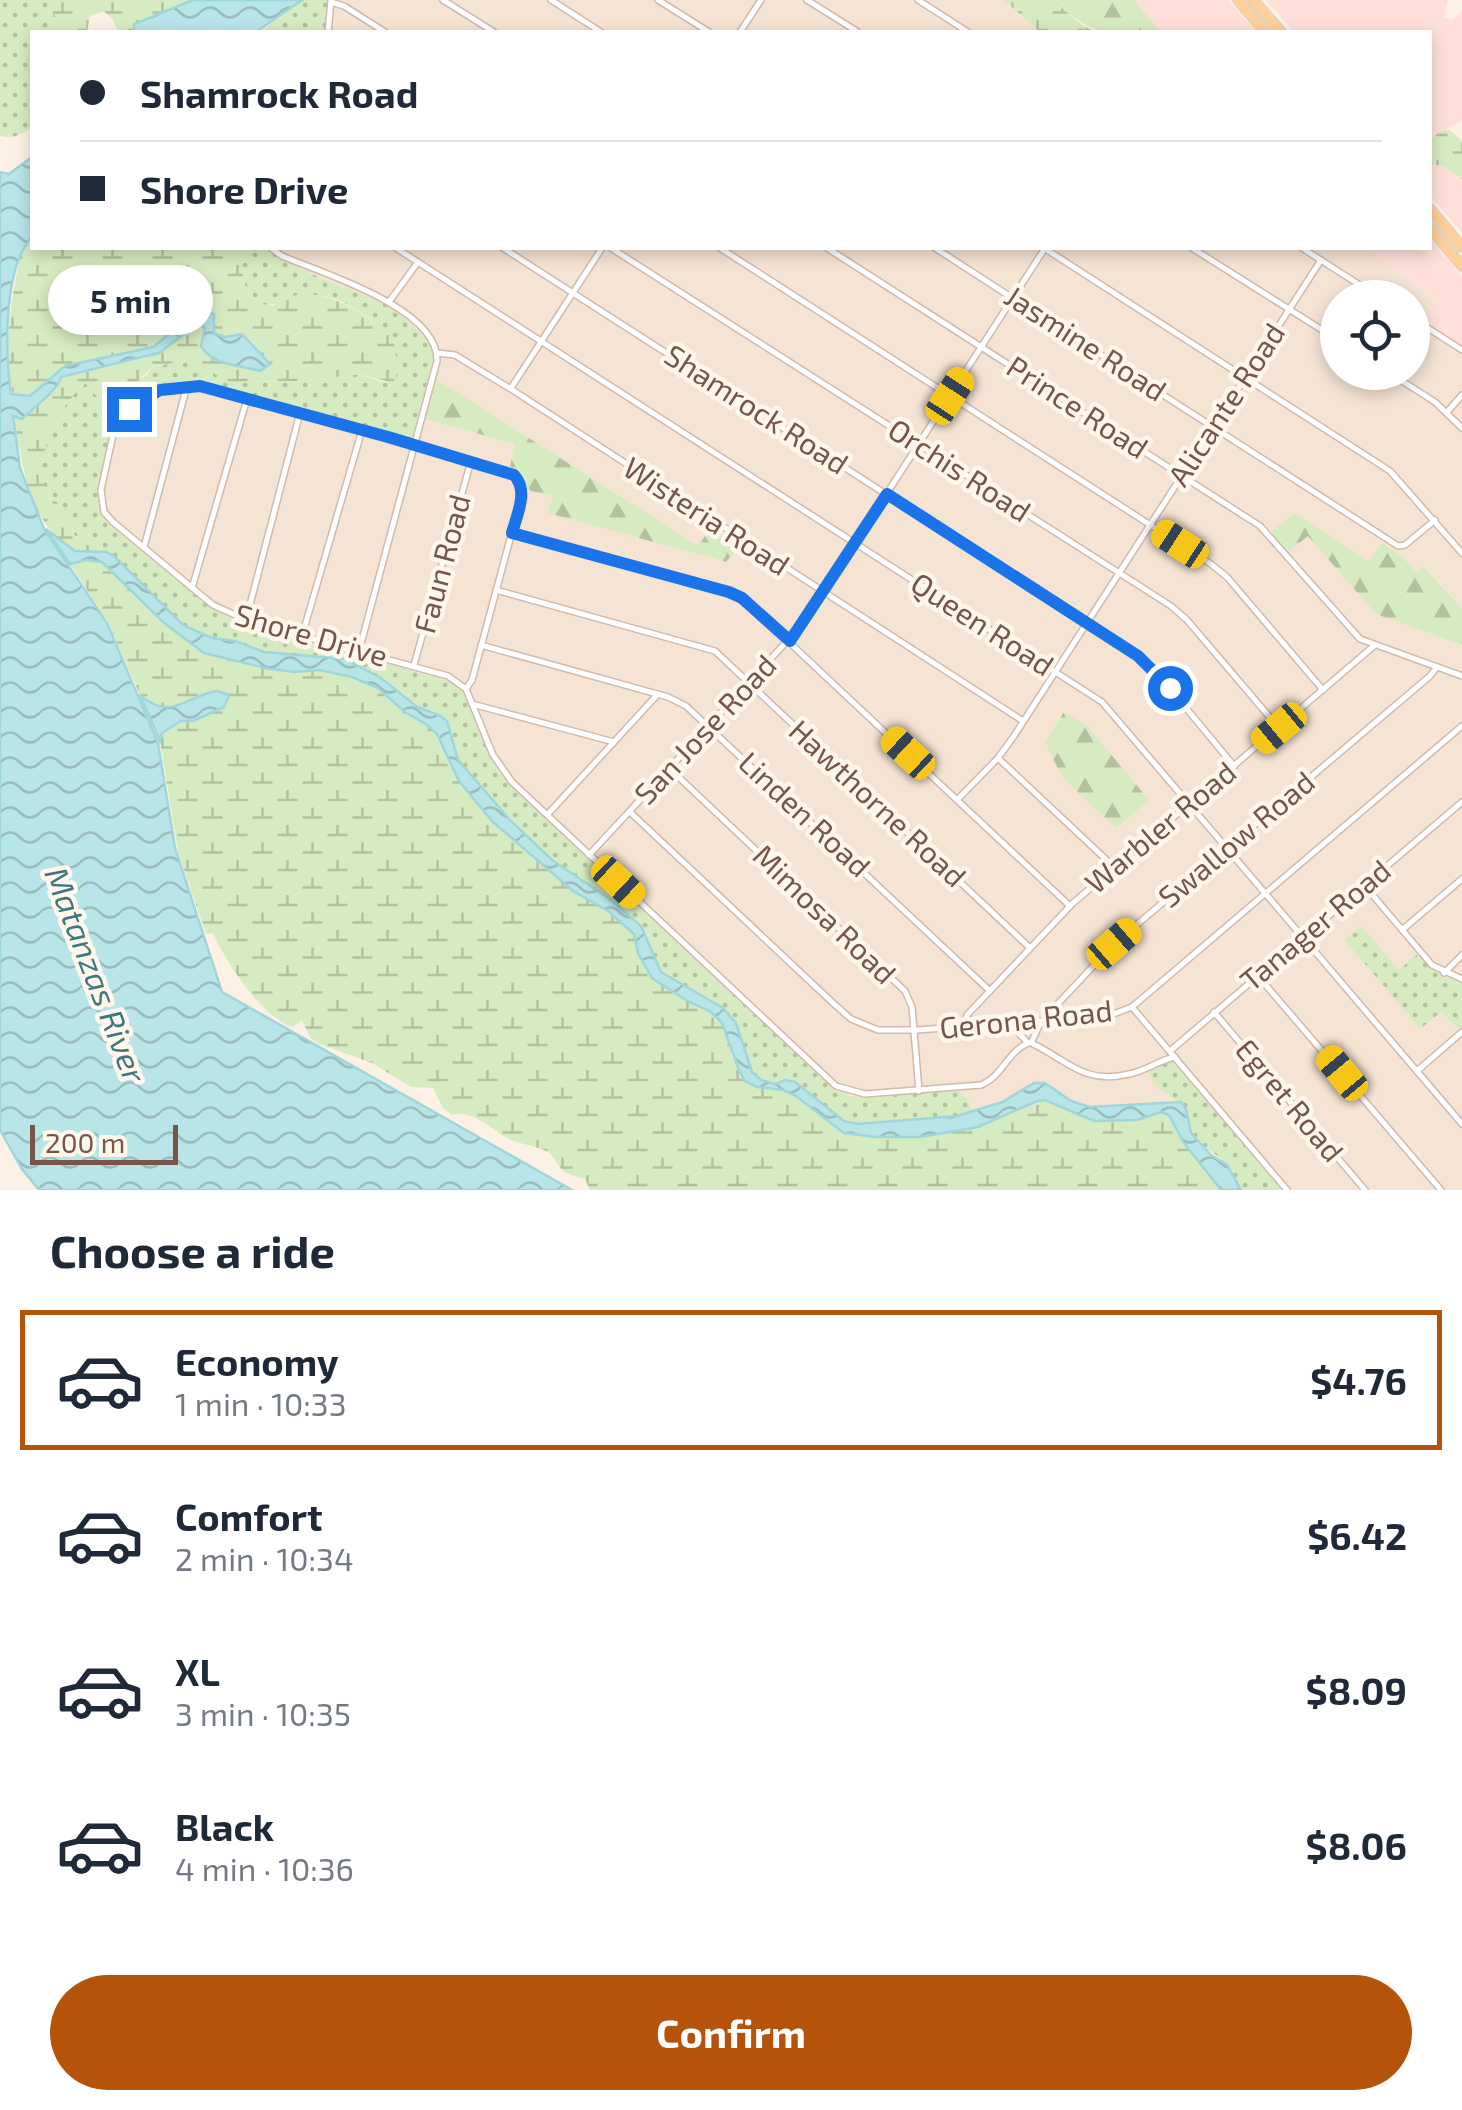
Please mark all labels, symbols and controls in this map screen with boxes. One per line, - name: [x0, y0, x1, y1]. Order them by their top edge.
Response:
- text: Shamrock Road: [140, 70, 418, 116]
- text: Shore Drive: [140, 166, 348, 212]
- callout: 5 min: [46, 264, 212, 334]
- street label: Jasmine Road: [999, 277, 1173, 408]
- map controls: [1320, 280, 1430, 390]
- button: locate: [1320, 280, 1430, 390]
- text: 5 min: [90, 281, 171, 319]
- street label: Alicante Road: [1159, 316, 1291, 492]
- street label: Shamrock Road: [659, 336, 855, 481]
- street label: Prince Road: [1001, 347, 1155, 465]
- car: [921, 363, 979, 429]
- route end: [107, 387, 152, 432]
- street label: Orchis Road: [882, 410, 1038, 529]
- street label: Wisteria Road: [617, 448, 797, 582]
- street label: Faun Road: [405, 490, 477, 637]
- car: [1147, 515, 1213, 573]
- street label: Queen Road: [905, 564, 1061, 683]
- street label: Shore Drive: [231, 595, 392, 673]
- street label: San Jose Road: [626, 646, 783, 811]
- route start: [1148, 666, 1193, 711]
- car: [1246, 697, 1312, 759]
- street label: Hawthorne Road: [783, 711, 974, 894]
- car: [876, 722, 940, 784]
- street label: Linden Road: [732, 743, 879, 884]
- street label: Warbler Road: [1077, 753, 1242, 900]
- street label: Swallow Road: [1150, 763, 1321, 914]
- street label: Mimosa Road: [747, 837, 904, 991]
- car: [586, 851, 650, 913]
- street label: Tanager Road: [1232, 851, 1397, 998]
- water label: Matanzas River: [38, 861, 156, 1089]
- car: [1082, 913, 1146, 975]
- street label: Gerona Road: [938, 991, 1114, 1045]
- street label: Egret Road: [1229, 1031, 1352, 1168]
- car: [1311, 1040, 1373, 1106]
- scale bar: [30, 1120, 178, 1164]
- text: 200 m: [45, 1125, 125, 1159]
- text: Choose a ride: [50, 1223, 335, 1277]
- icon: car: [55, 1335, 145, 1425]
- text: Economy: [175, 1338, 339, 1384]
- text: $4.76: [1310, 1357, 1407, 1403]
- text: 1 min · 10:33: [175, 1384, 346, 1422]
- icon: car: [55, 1490, 145, 1580]
- text: Comfort: [175, 1493, 323, 1539]
- text: $6.42: [1307, 1512, 1407, 1558]
- text: 2 min · 10:34: [175, 1539, 354, 1577]
- icon: car: [55, 1645, 145, 1735]
- text: XL: [175, 1648, 220, 1694]
- text: $8.09: [1306, 1667, 1407, 1713]
- text: 3 min · 10:35: [175, 1694, 351, 1732]
- icon: car: [55, 1800, 145, 1890]
- text: Black: [175, 1803, 274, 1849]
- text: $8.06: [1306, 1822, 1407, 1868]
- text: 4 min · 10:36: [175, 1849, 354, 1887]
- button: Confirm: [50, 1975, 1412, 2090]

